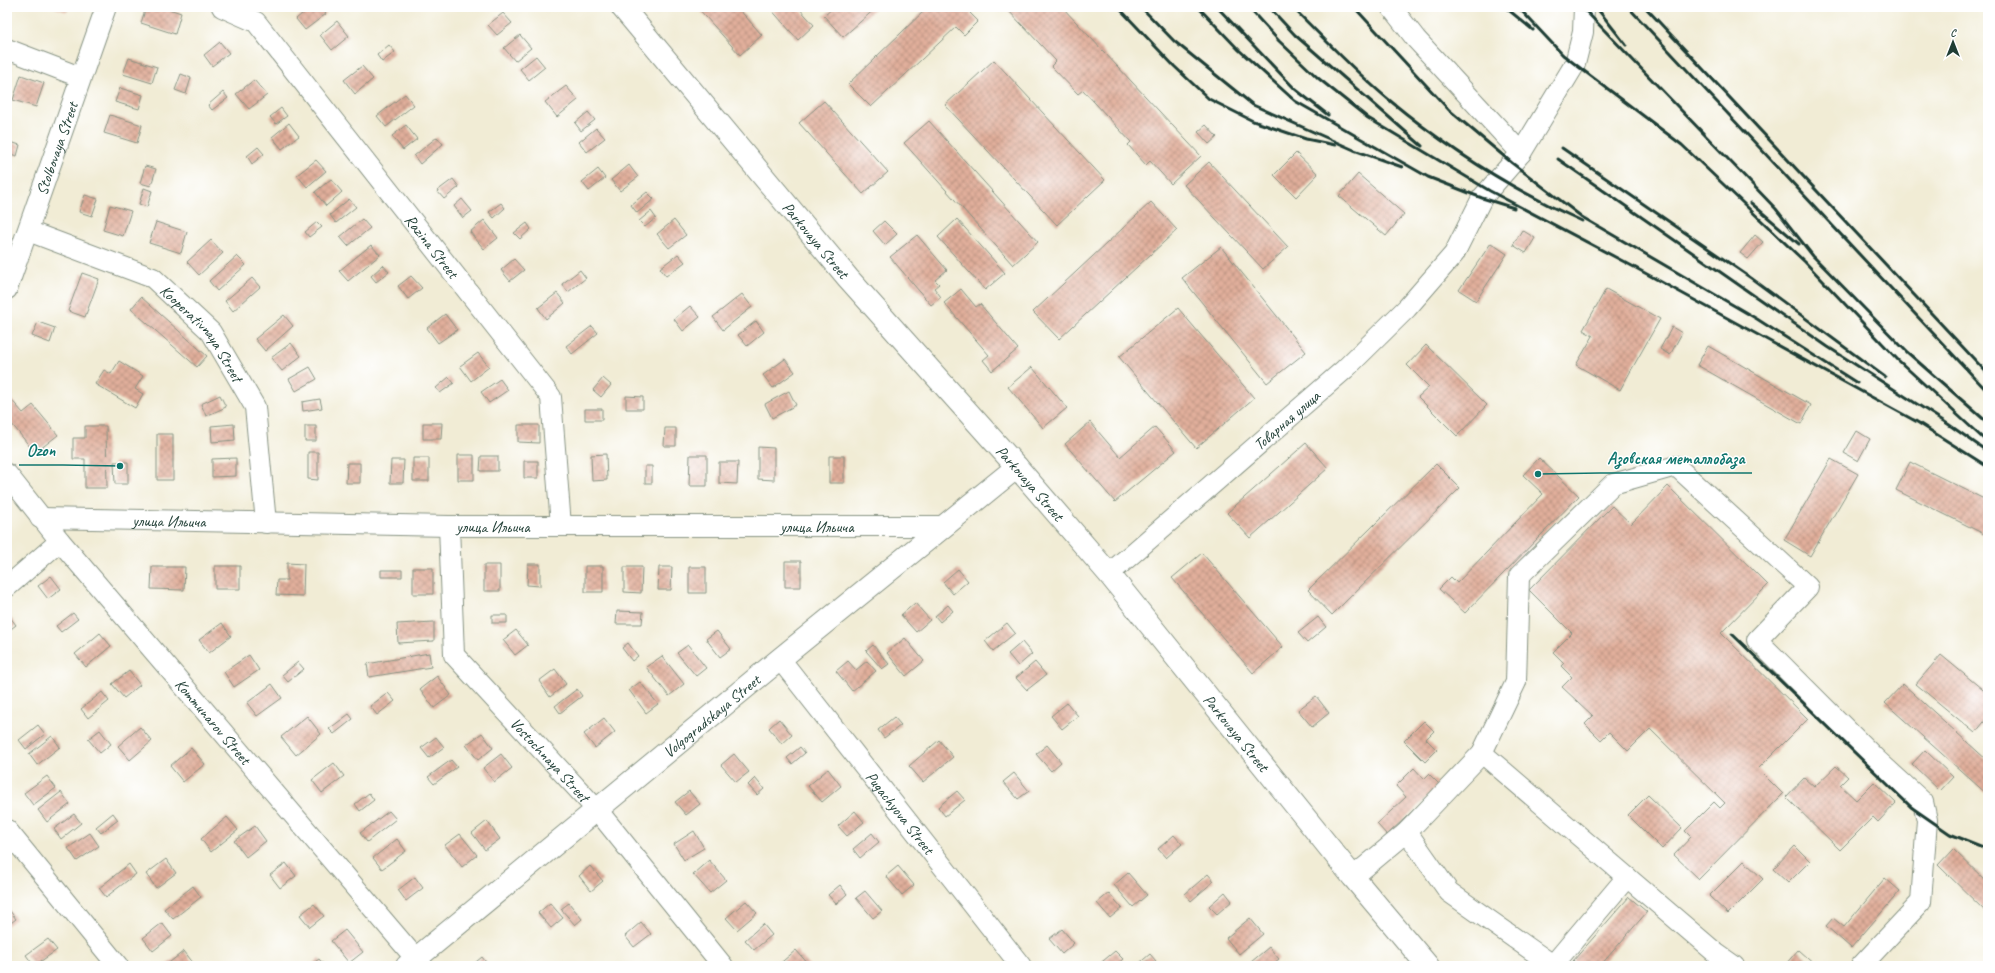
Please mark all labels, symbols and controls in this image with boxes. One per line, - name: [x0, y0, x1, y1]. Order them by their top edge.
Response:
- north arrow: [1933, 22, 1973, 62]
- text: С: [1950, 25, 1957, 39]
- street label: Stolbovaya Street: [32, 98, 83, 198]
- street label: Parkovaya Street: [778, 198, 854, 284]
- street label: Razina Street: [400, 211, 464, 284]
- street label: Kooperativnaya Street: [156, 281, 248, 388]
- street label: Товарная улица: [1250, 386, 1325, 455]
- callout: Ozon: [19, 436, 63, 465]
- text: Ozon: [27, 440, 56, 461]
- street label: Parkovaya Street: [991, 441, 1069, 527]
- callout: Азовская металлобаза: [1600, 444, 1752, 473]
- text: Азовская металлобаза: [1607, 448, 1746, 470]
- street label: улица Ильича: [131, 511, 207, 532]
- street label: улица Ильича: [455, 517, 531, 537]
- street label: улица Ильича: [779, 517, 855, 537]
- street label: Volgogradskaya Street: [659, 669, 766, 762]
- street label: Kommunarov Street: [171, 675, 256, 770]
- street label: Parkovaya Street: [1199, 690, 1274, 777]
- street label: Vostochnaya Street: [506, 714, 595, 808]
- street label: Pugachyova Street: [861, 768, 939, 860]

